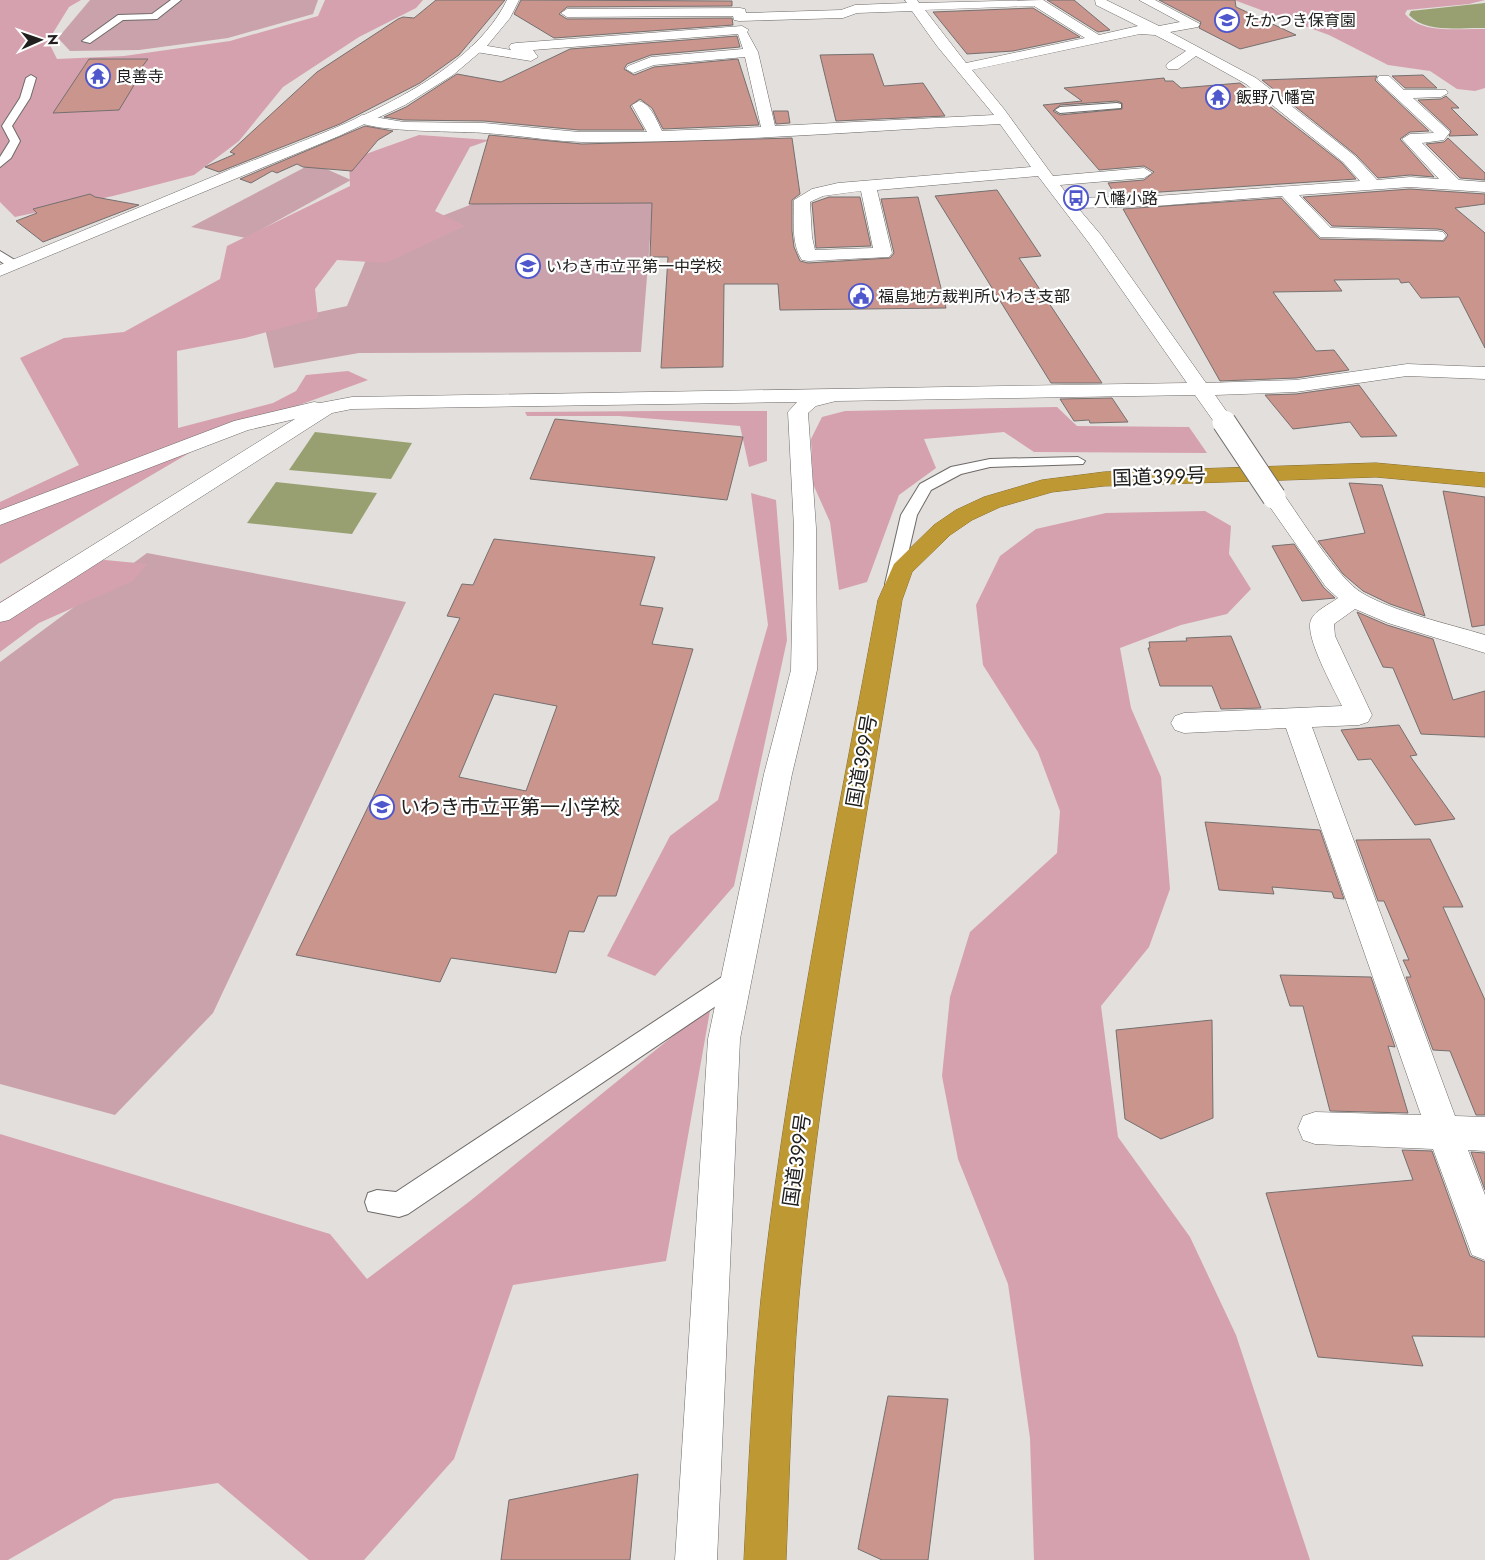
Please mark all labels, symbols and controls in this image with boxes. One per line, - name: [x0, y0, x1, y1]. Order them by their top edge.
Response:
- school or university icon: たかつき保育園: [1214, 7, 1240, 33]
- place label: たかつき保育園: [1244, 9, 1356, 32]
- north arrow: [15, 15, 65, 65]
- text: N: [43, 34, 63, 45]
- temple icon: 良善寺: [85, 63, 111, 89]
- place label: 良善寺: [116, 65, 164, 88]
- temple icon: 飯野八幡宮: [1205, 84, 1231, 110]
- place label: 飯野八幡宮: [1236, 86, 1316, 109]
- bus stop icon: 八幡小路: [1063, 185, 1089, 211]
- place label: 八幡小路: [1094, 187, 1158, 210]
- school or university icon: いわき市立平第一中学校: [515, 253, 541, 279]
- place label: いわき市立平第一中学校: [546, 255, 722, 278]
- public building icon: 福島地方裁判所いわき支部: [848, 283, 874, 309]
- place label: 福島地方裁判所いわき支部: [878, 285, 1070, 308]
- street label: 国道399号: [1112, 461, 1206, 493]
- street label: 国道399号: [840, 712, 884, 810]
- place label: いわき市立平第一小学校: [400, 793, 620, 822]
- school or university icon: いわき市立平第一小学校: [369, 794, 395, 820]
- street label: 国道399号: [776, 1111, 818, 1209]

